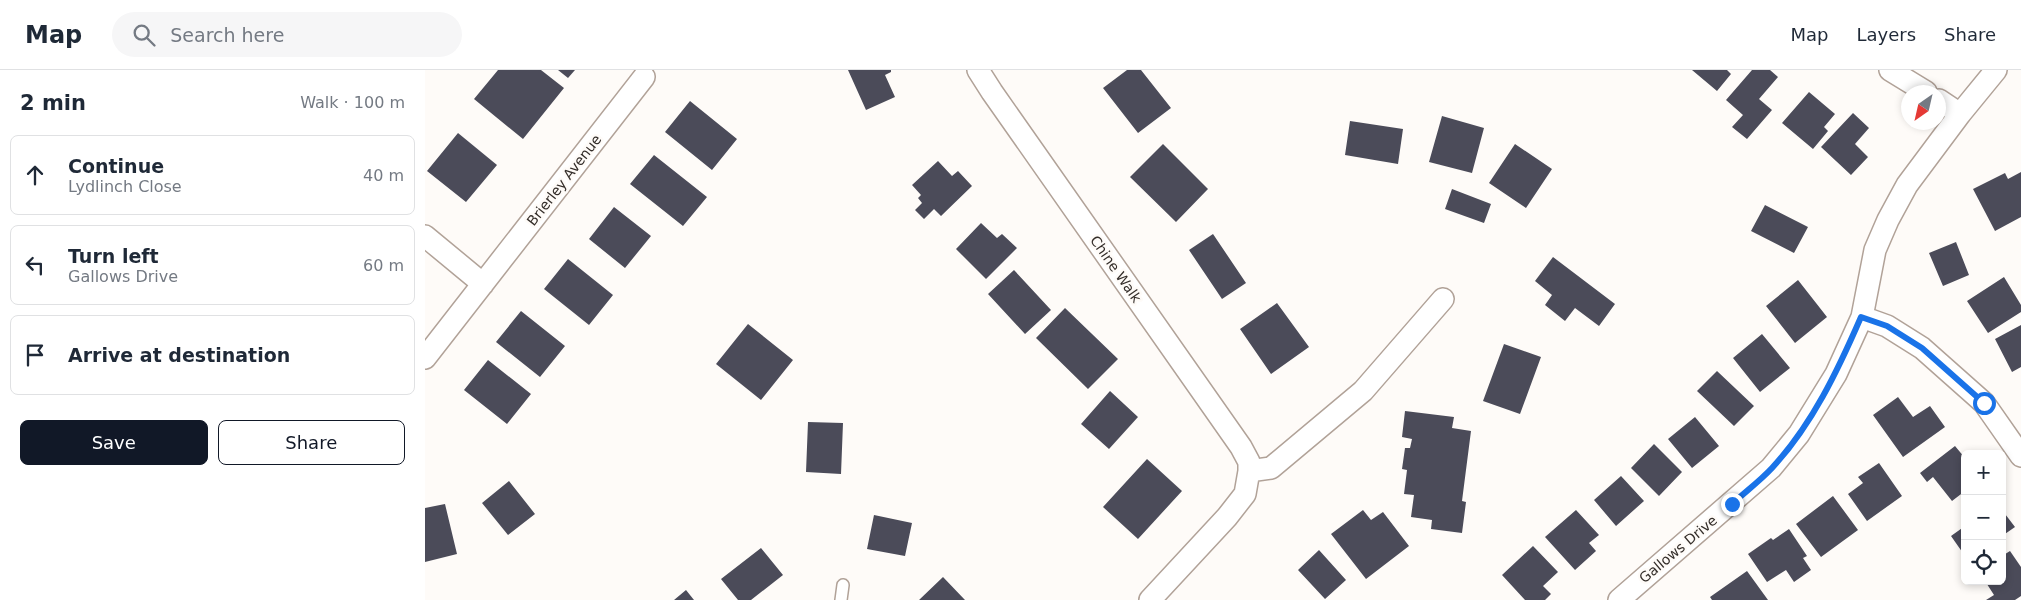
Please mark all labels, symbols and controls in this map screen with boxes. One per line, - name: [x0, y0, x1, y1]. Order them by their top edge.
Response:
- search box: [112, 12, 462, 57]
- text: Map: [25, 21, 82, 49]
- icon: search: [130, 21, 158, 49]
- text: Search here: [170, 24, 284, 46]
- text: Map: [1790, 24, 1828, 45]
- text: Layers: [1856, 24, 1916, 45]
- text: Share: [1944, 24, 1996, 45]
- north arrow: [1901, 85, 1946, 130]
- text: 2 min: [20, 91, 86, 115]
- text: Walk · 100 m: [300, 93, 405, 112]
- street label: Brierley Avenue: [524, 131, 604, 229]
- text: Continue: [68, 155, 164, 177]
- icon: ahead: [21, 161, 49, 189]
- text: 40 m: [363, 166, 404, 185]
- text: Lydlinch Close: [68, 177, 182, 196]
- street label: Chine Walk: [1087, 232, 1145, 306]
- text: Turn left: [68, 245, 159, 267]
- icon: left: [21, 251, 49, 279]
- text: 60 m: [363, 256, 404, 275]
- text: Gallows Drive: [68, 267, 178, 286]
- icon: arrive: [21, 341, 49, 369]
- text: Arrive at destination: [68, 344, 290, 366]
- route start: [1973, 392, 1996, 415]
- button: Save: [20, 420, 208, 465]
- button: Share: [218, 420, 405, 465]
- map controls: [1961, 450, 2006, 585]
- button: +: [1961, 450, 2006, 495]
- route end: [1721, 493, 1744, 516]
- button: −: [1961, 495, 2006, 540]
- street label: Gallows Drive: [1636, 512, 1720, 586]
- button: locate: [1961, 540, 2006, 585]

